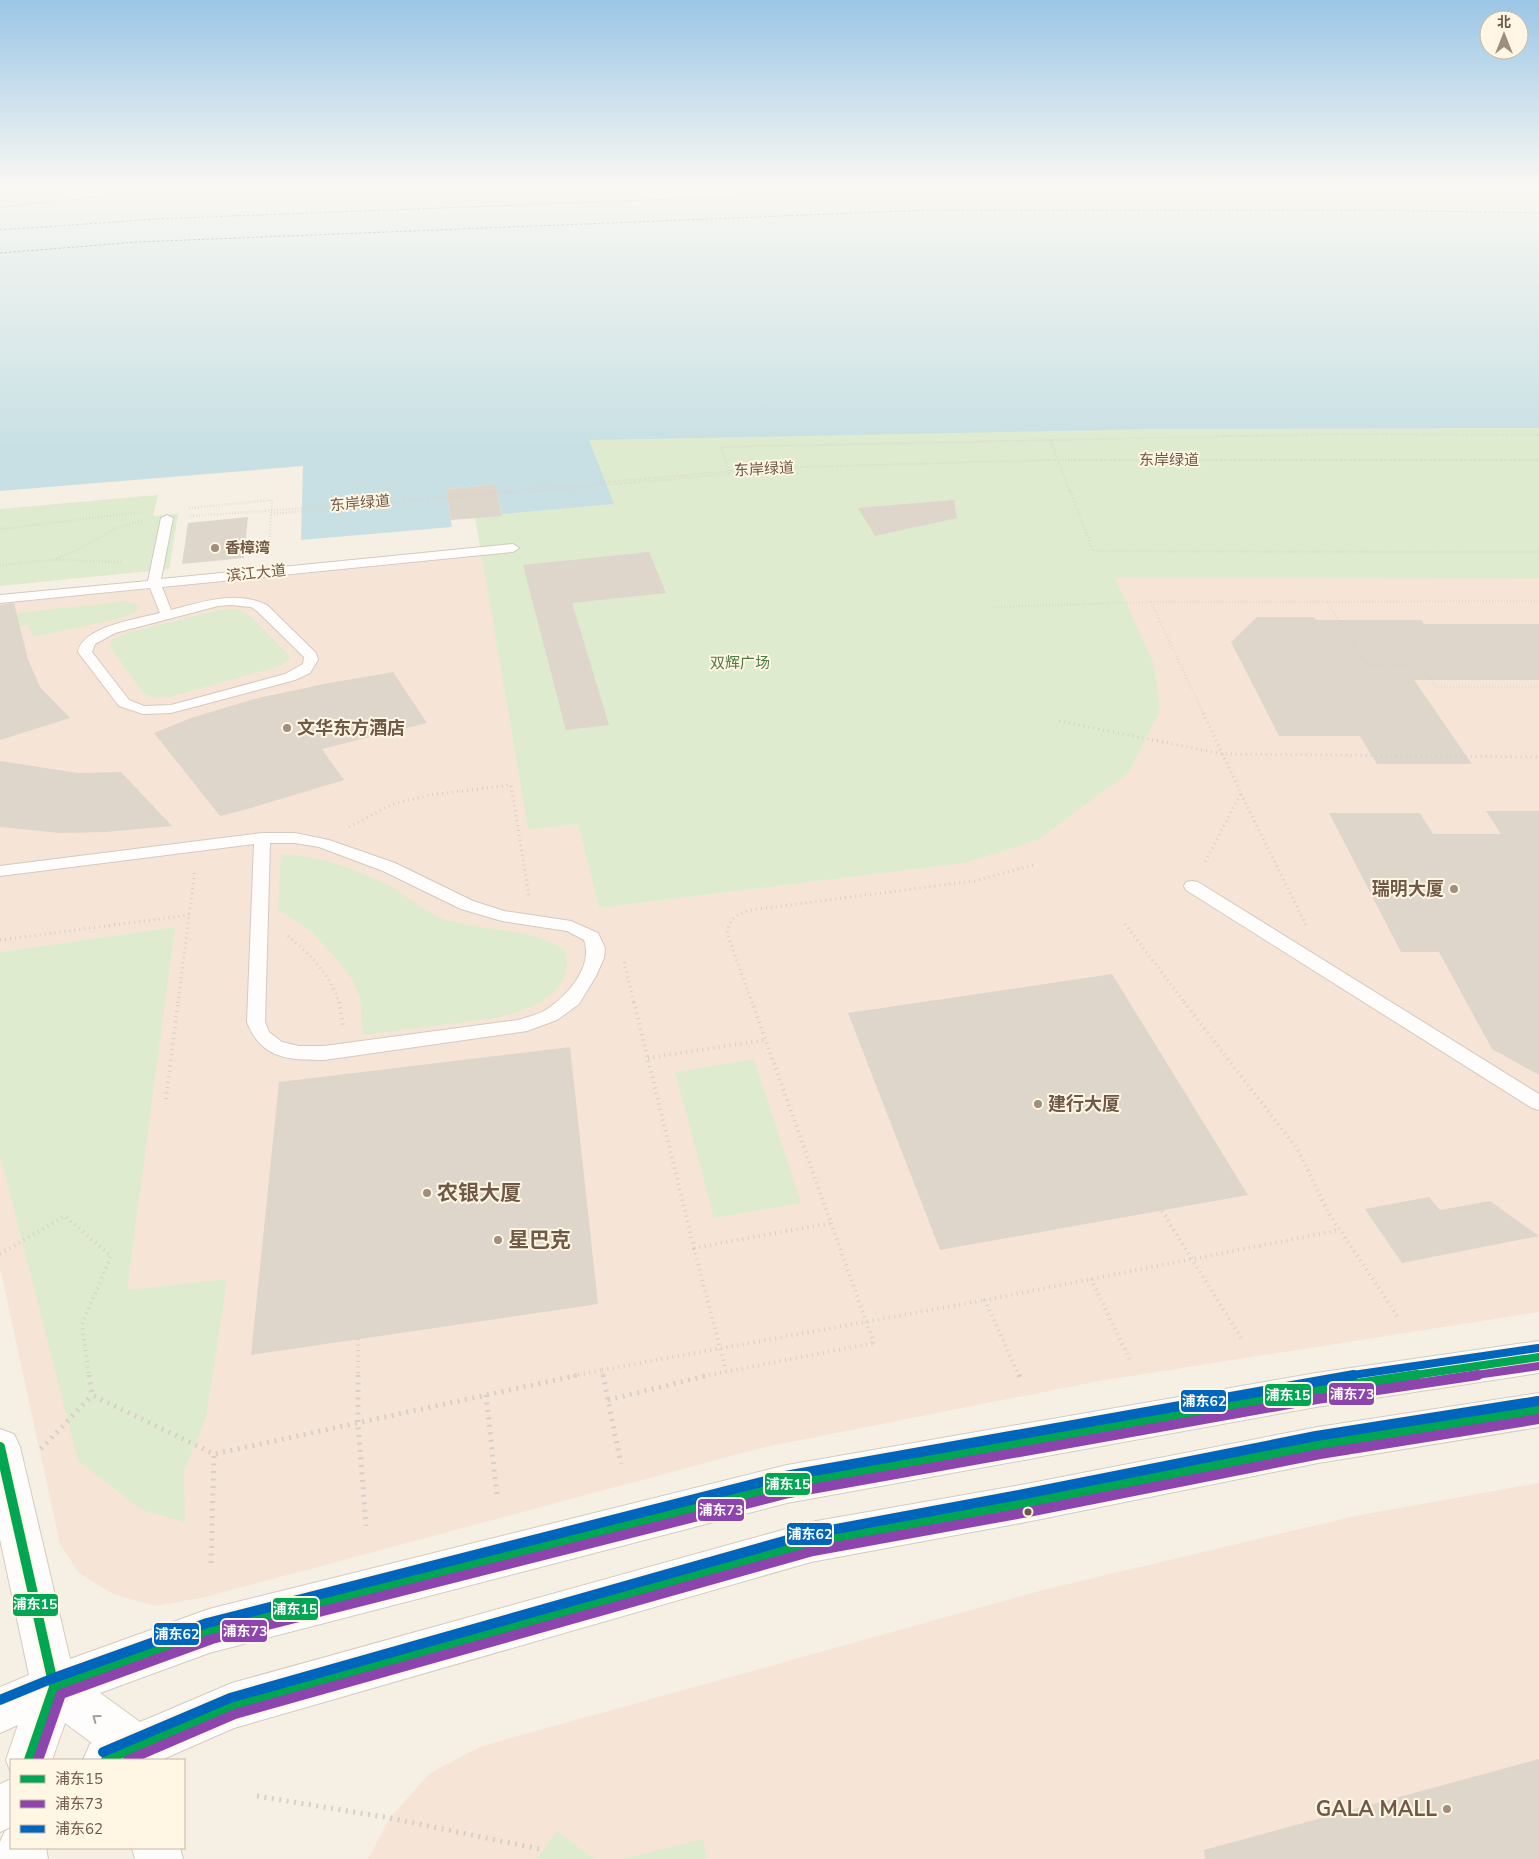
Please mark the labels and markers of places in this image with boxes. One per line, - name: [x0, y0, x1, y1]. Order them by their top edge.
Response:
- place label: 香樟湾: [225, 538, 270, 558]
- marker: 香樟湾: [209, 542, 221, 554]
- place label: 文华东方酒店: [297, 716, 405, 740]
- marker: 文华东方酒店: [281, 722, 293, 734]
- place label: 瑞明大厦: [1372, 877, 1444, 901]
- marker: 瑞明大厦: [1448, 883, 1460, 895]
- place label: 建行大厦: [1048, 1092, 1120, 1116]
- marker: 建行大厦: [1032, 1098, 1044, 1110]
- place label: 农银大厦: [437, 1179, 521, 1207]
- marker: 农银大厦: [421, 1187, 433, 1199]
- place label: 星巴克: [508, 1226, 571, 1254]
- marker: 星巴克: [492, 1234, 504, 1246]
- unlabelled marker: [1023, 1507, 1033, 1517]
- place label: GALA MALL: [1316, 1795, 1437, 1823]
- marker: GALA MALL: [1441, 1803, 1453, 1815]

